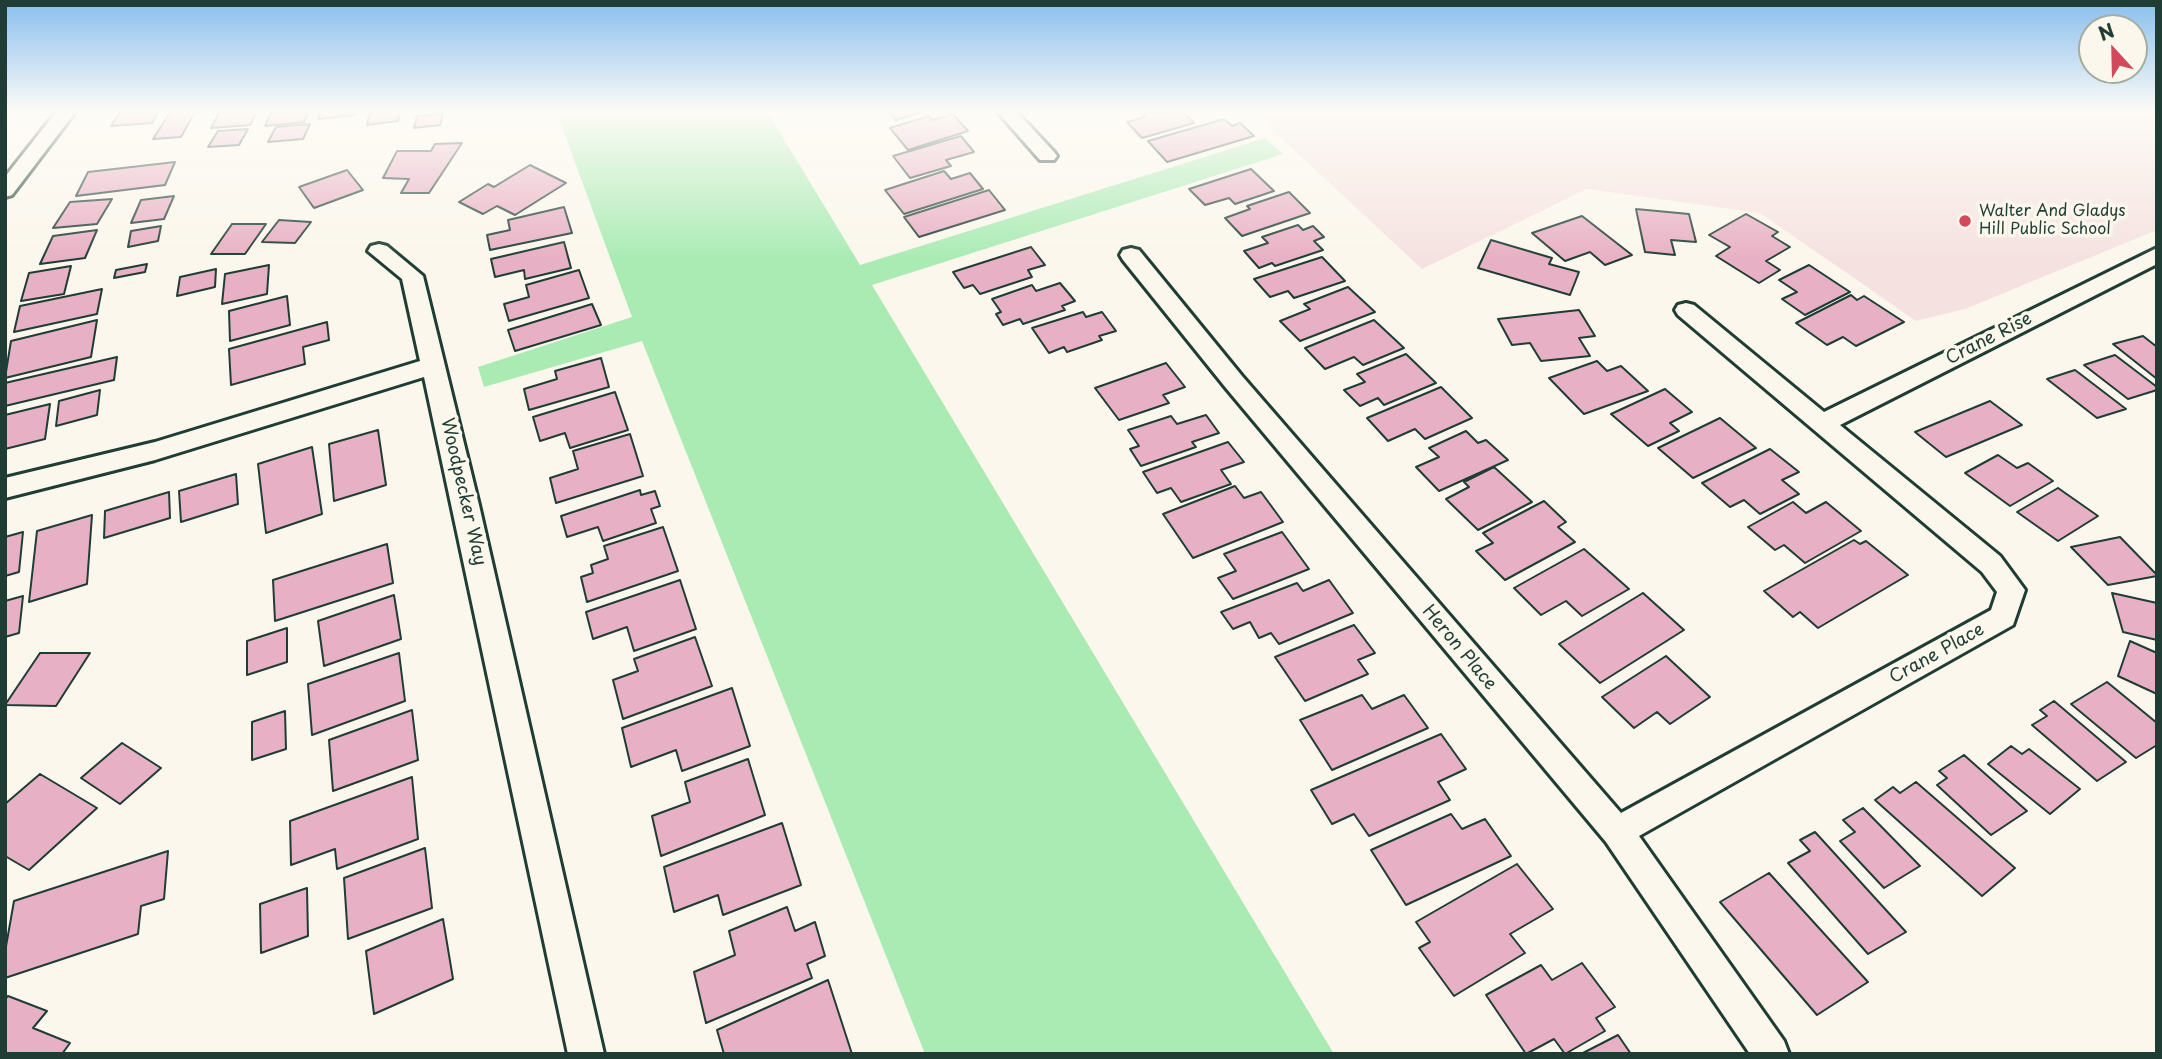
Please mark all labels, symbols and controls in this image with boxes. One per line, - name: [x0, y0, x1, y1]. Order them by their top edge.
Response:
- north arrow: [2078, 14, 2148, 84]
- text: N: [2094, 16, 2118, 47]
- place label: Walter And Gladys Hill Public School: [1979, 202, 2126, 240]
- marker: Walter And Gladys Hill Public School: [1957, 213, 1973, 229]
- street label: Crane Rise: [1942, 308, 2036, 370]
- street label: Woodpecker Way: [435, 416, 491, 568]
- street label: Heron Place: [1417, 601, 1501, 695]
- street label: Crane Place: [1886, 619, 1988, 689]

